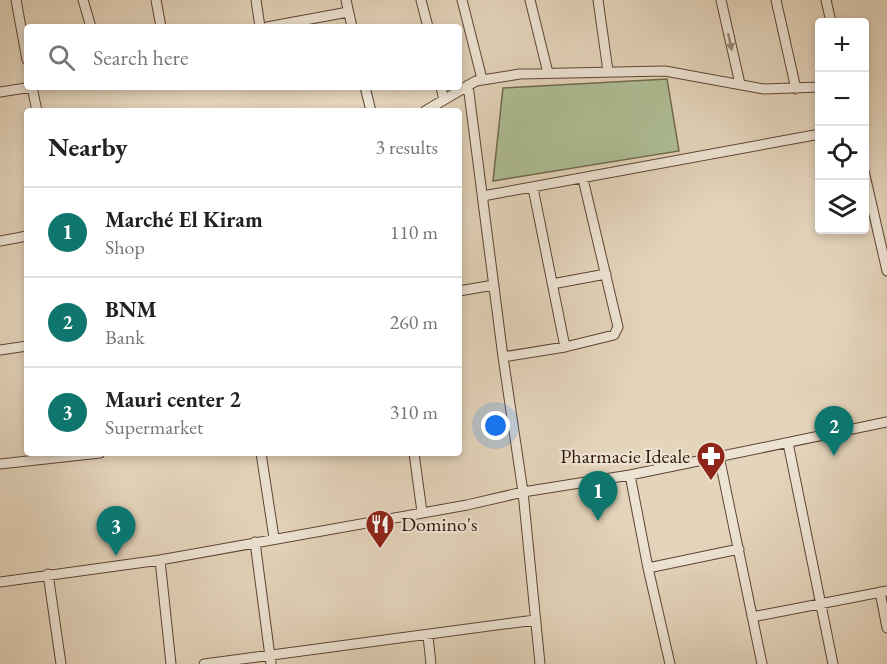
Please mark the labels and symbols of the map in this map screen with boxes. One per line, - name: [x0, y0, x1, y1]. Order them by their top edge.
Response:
- one-way arrow: [726, 33, 736, 51]
- pin: 2: [814, 406, 854, 456]
- your location: [481, 411, 510, 440]
- pharmacy icon: Pharmacie Ideale: [695, 440, 727, 482]
- place label: Pharmacie Ideale: [560, 443, 690, 469]
- pin: 1: [578, 472, 618, 521]
- pin: 3: [96, 506, 136, 556]
- restaurant icon: Domino's: [364, 508, 396, 550]
- place label: Domino's: [401, 511, 477, 537]

